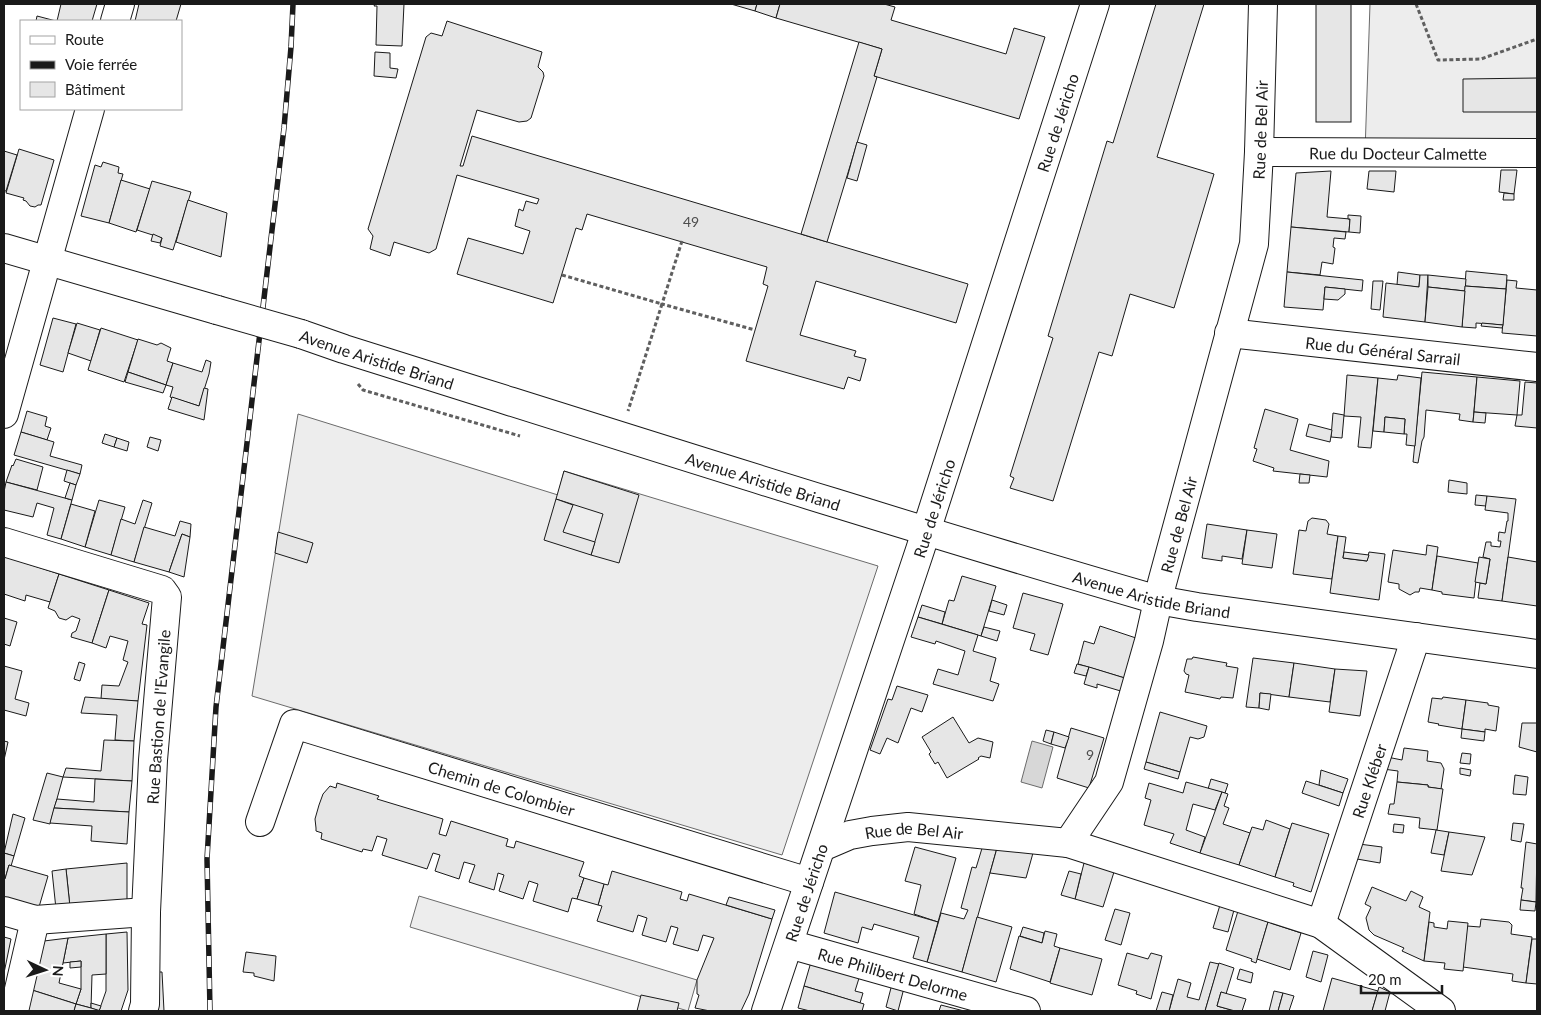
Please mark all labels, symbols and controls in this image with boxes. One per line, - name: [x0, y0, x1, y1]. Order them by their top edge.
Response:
- legend: [20, 20, 182, 110]
- text: Route: [65, 30, 104, 48]
- text: Voie ferrée: [65, 55, 137, 73]
- street label: Rue de Jéricho: [1032, 71, 1082, 174]
- text: Bâtiment: [65, 80, 126, 98]
- street label: Rue de Bel Air: [1248, 80, 1270, 180]
- street label: Rue du Docteur Calmette: [1309, 143, 1487, 162]
- house number: 49: [683, 213, 699, 230]
- street label: Avenue Aristide Briand: [297, 325, 457, 393]
- street label: Rue du Général Sarrail: [1305, 332, 1462, 368]
- street label: Avenue Aristide Briand: [684, 448, 843, 514]
- street label: Rue de Jéricho: [909, 456, 958, 560]
- street label: Rue de Bel Air: [1156, 474, 1200, 575]
- street label: Avenue Aristide Briand: [1071, 566, 1232, 621]
- street label: Rue Bastion de l'Evangile: [142, 629, 174, 805]
- street label: Rue Kléber: [1347, 741, 1390, 820]
- house number: 9: [1086, 746, 1094, 763]
- street label: Chemin de Colombier: [426, 756, 578, 819]
- street label: Rue de Bel Air: [863, 817, 964, 842]
- street label: Rue de Jéricho: [780, 841, 831, 944]
- street label: Rue Philibert Delorme: [816, 943, 970, 1004]
- north arrow: [20, 945, 70, 995]
- scale bar: [1361, 962, 1442, 994]
- text: N: [50, 965, 67, 977]
- text: 20 m: [1368, 970, 1402, 988]

